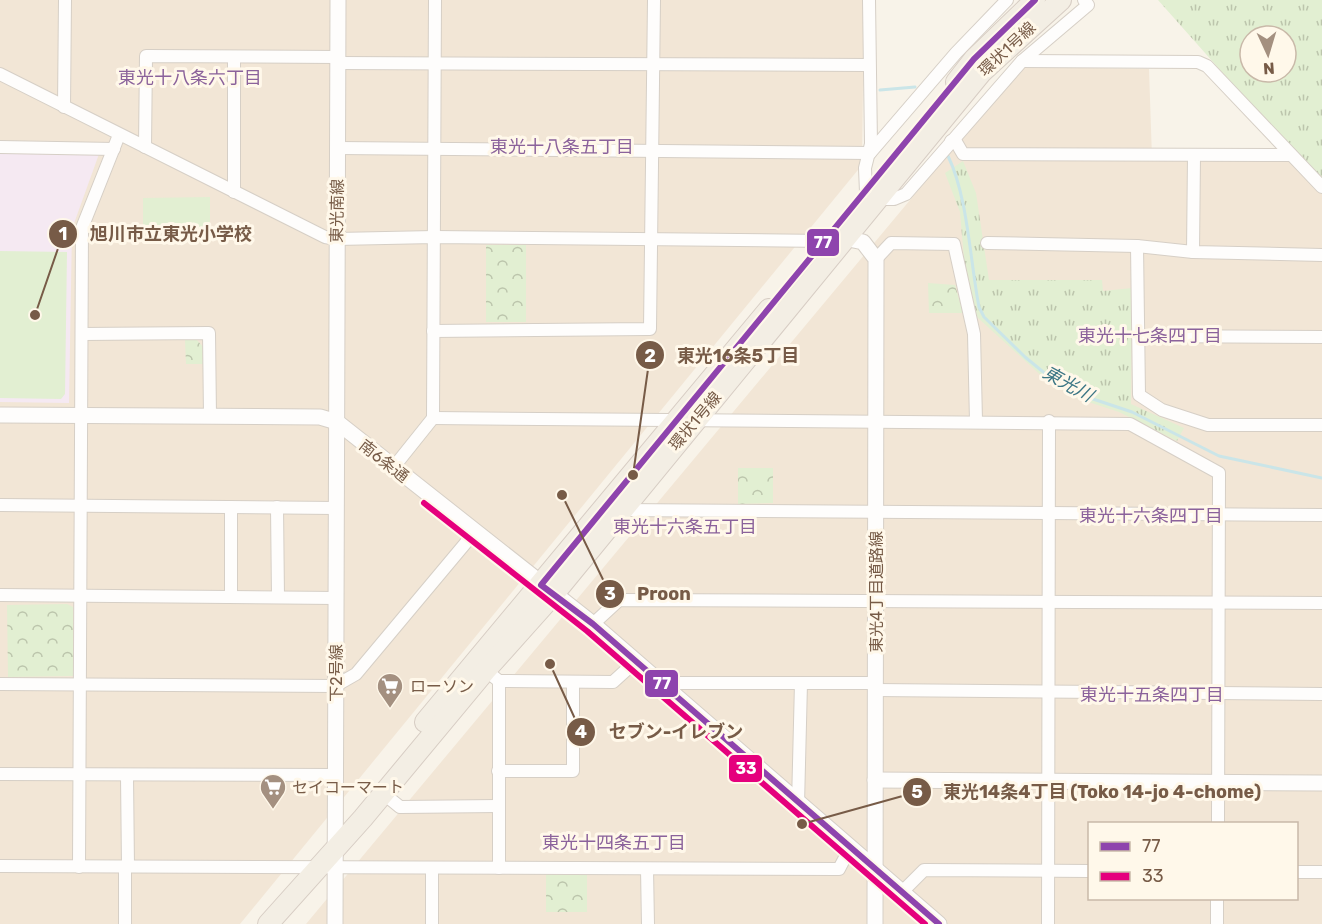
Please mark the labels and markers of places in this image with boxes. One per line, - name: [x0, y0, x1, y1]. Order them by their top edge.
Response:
- callout: 旭川市立東光小学校: [48, 216, 264, 252]
- callout: 東光16条5丁目: [635, 337, 811, 373]
- callout: Proon: [595, 576, 703, 612]
- supermarket icon: ローソン: [375, 671, 405, 709]
- place label: ローソン: [410, 677, 474, 696]
- callout: セブン-イレブン: [566, 714, 755, 750]
- supermarket icon: セイコーマート: [258, 772, 288, 810]
- callout: 東光14条4丁目 (Toko 14-jo 4-chome): [902, 774, 1273, 810]
- place label: セイコーマート: [292, 778, 404, 797]

